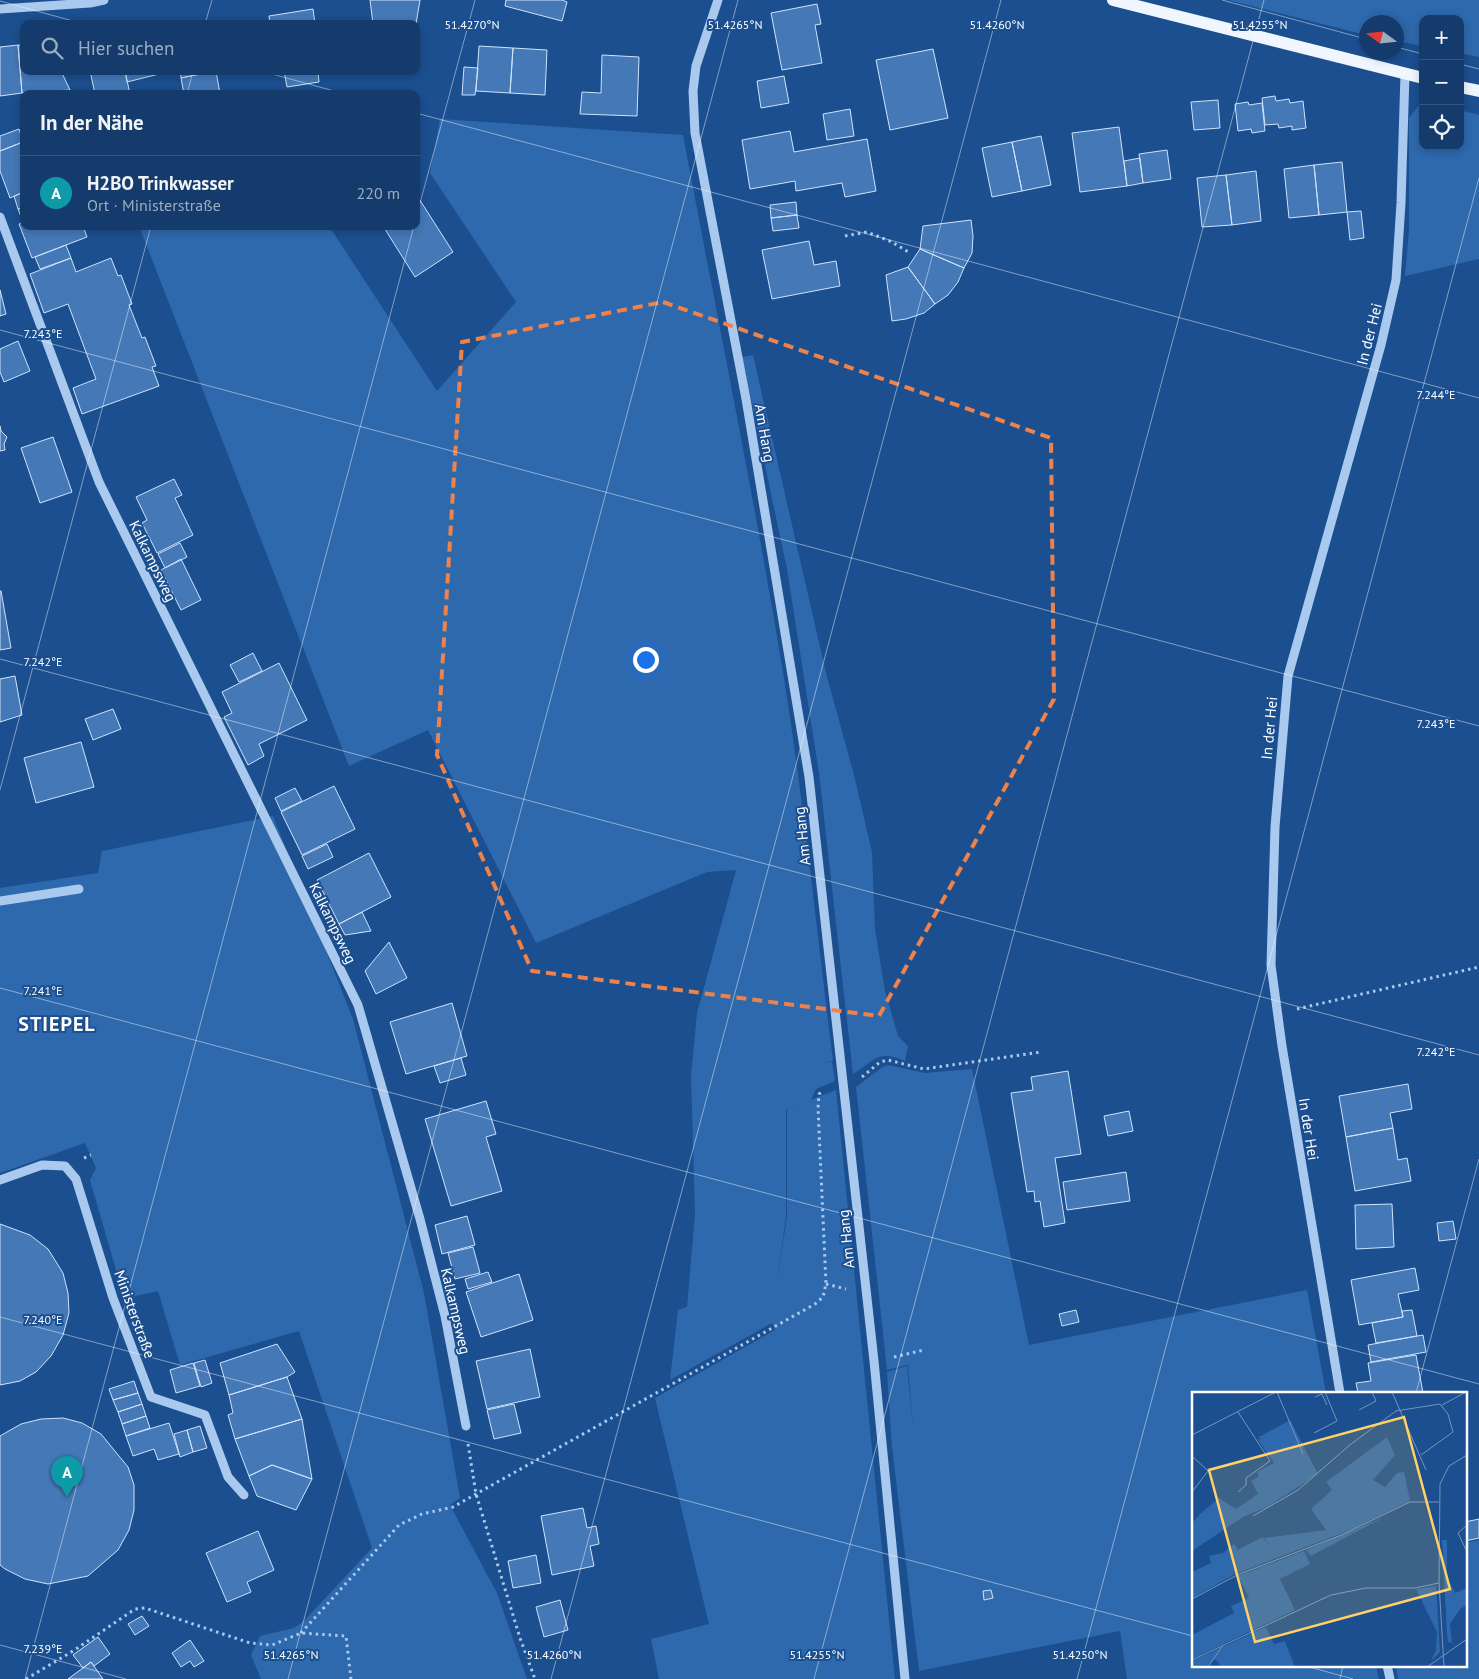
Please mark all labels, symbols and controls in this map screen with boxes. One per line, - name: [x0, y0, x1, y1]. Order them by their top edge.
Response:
- north arrow: [1359, 15, 1404, 60]
- map controls: [1419, 15, 1464, 150]
- button: +: [1419, 15, 1464, 60]
- text: 51.4270°N: [445, 17, 499, 32]
- text: 51.4265°N: [708, 17, 762, 32]
- text: 51.4260°N: [970, 17, 1024, 32]
- text: 51.4255°N: [1233, 17, 1287, 32]
- search box: [20, 20, 420, 75]
- icon: search: [38, 34, 66, 62]
- text: Hier suchen: [78, 36, 174, 60]
- button: −: [1419, 60, 1464, 105]
- button: locate: [1419, 105, 1464, 150]
- text: In der Nähe: [40, 109, 144, 136]
- text: H2BO Trinkwasser: [87, 171, 234, 195]
- text: A: [51, 183, 61, 203]
- text: 220 m: [357, 183, 400, 203]
- text: Ort · Ministerstraße: [87, 195, 221, 215]
- street label: In der Hei: [1352, 301, 1386, 367]
- text: 7.243°E: [24, 326, 62, 341]
- text: 7.244°E: [1417, 387, 1455, 402]
- street label: Am Hang: [751, 402, 779, 464]
- street label: Kalkampsweg: [125, 517, 181, 605]
- your location: [633, 647, 659, 673]
- text: 7.242°E: [24, 654, 62, 669]
- street label: In der Hei: [1257, 696, 1281, 760]
- text: 7.243°E: [1417, 716, 1455, 731]
- street label: Am Hang: [789, 806, 815, 866]
- street label: Kalkampsweg: [305, 879, 361, 967]
- text: 7.241°E: [24, 983, 62, 998]
- district label: STIEPEL: [18, 1011, 96, 1037]
- text: 7.242°E: [1417, 1044, 1455, 1059]
- street label: In der Hei: [1295, 1096, 1323, 1162]
- street label: Am Hang: [833, 1209, 859, 1269]
- street label: Kalkampsweg: [437, 1266, 475, 1356]
- street label: Ministerstraße: [110, 1267, 160, 1361]
- text: 7.240°E: [24, 1312, 62, 1327]
- inset map: [1192, 1392, 1466, 1666]
- pin: A: [51, 1456, 83, 1497]
- text: 7.239°E: [24, 1641, 62, 1656]
- text: 51.4265°N: [264, 1647, 318, 1662]
- text: 51.4260°N: [527, 1647, 581, 1662]
- text: 51.4255°N: [790, 1647, 844, 1662]
- text: 51.4250°N: [1053, 1647, 1107, 1662]

